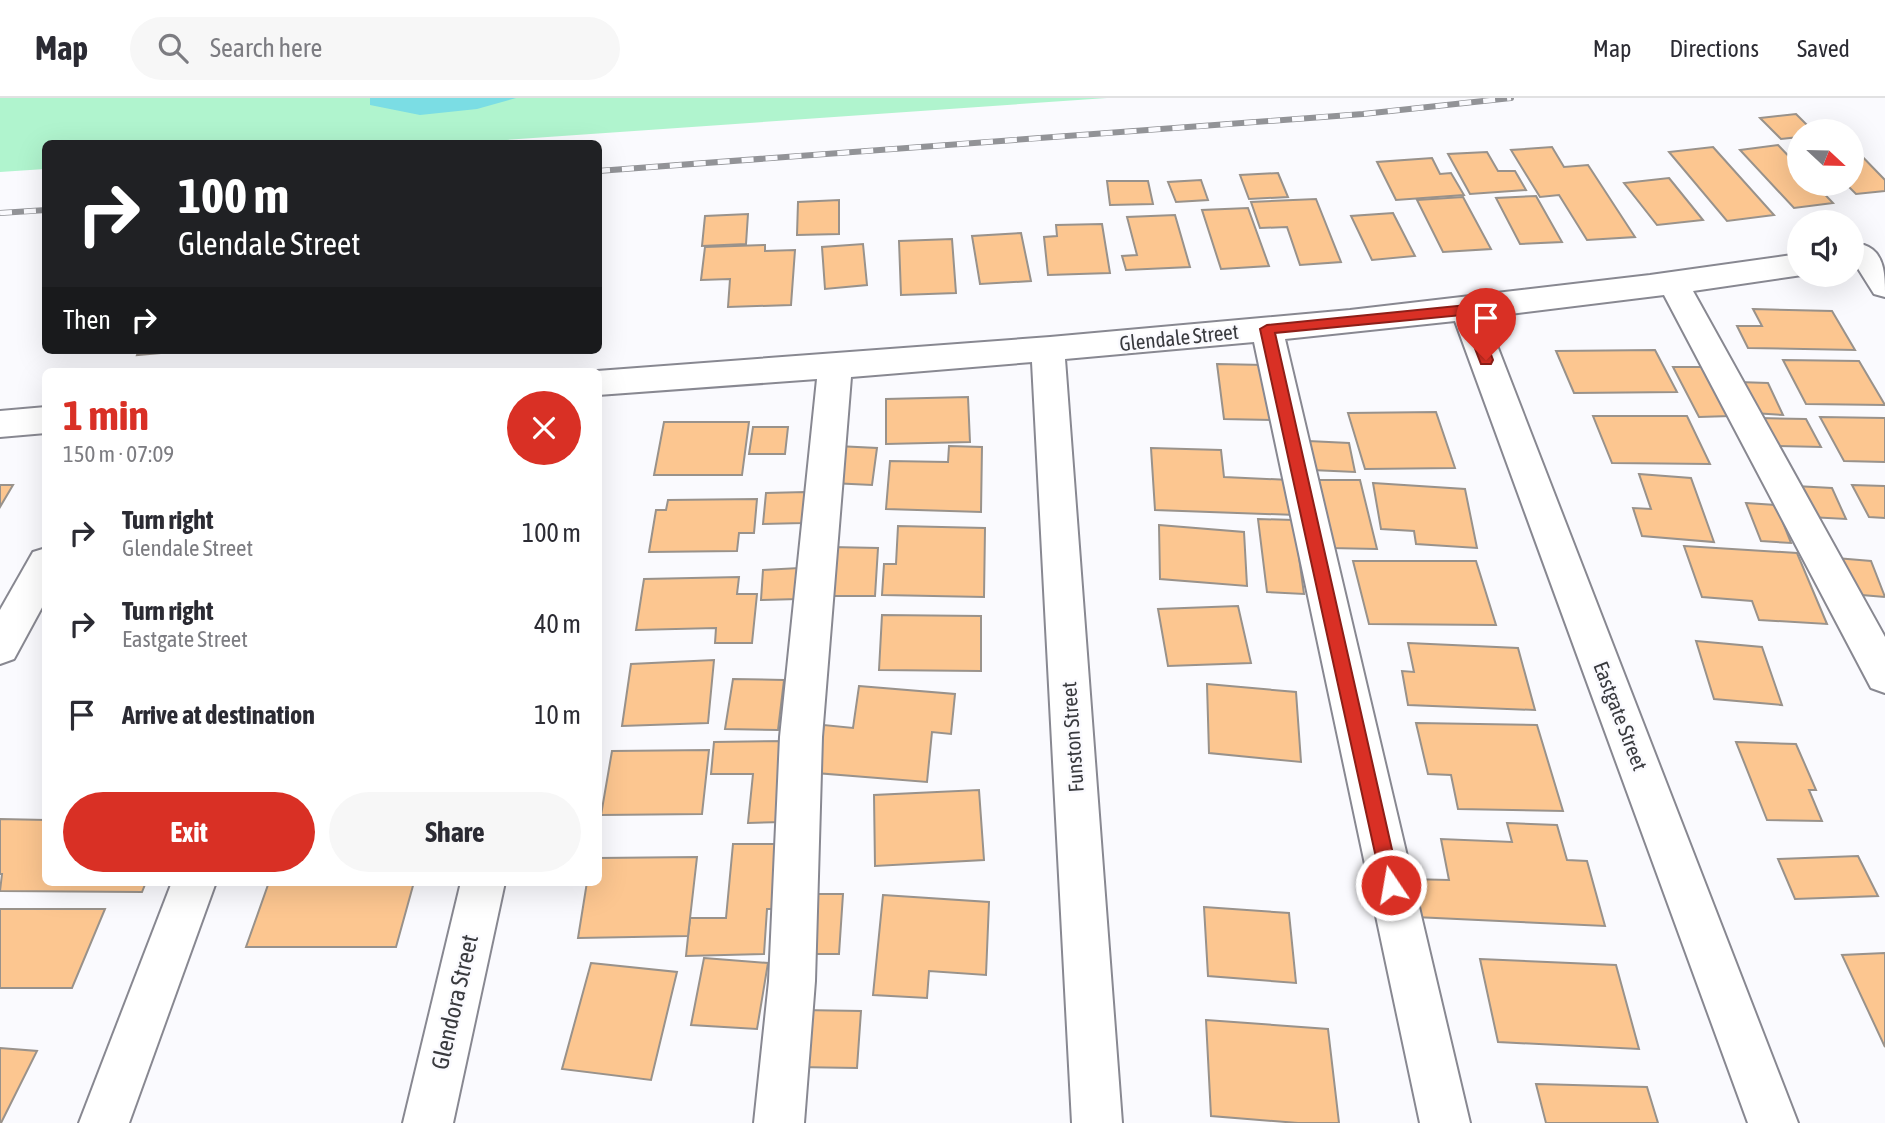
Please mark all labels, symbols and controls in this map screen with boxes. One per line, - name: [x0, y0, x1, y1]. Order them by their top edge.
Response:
- search box: [130, 17, 620, 80]
- text: Map: [35, 29, 88, 67]
- icon: search: [154, 29, 192, 67]
- text: Search here: [210, 33, 322, 63]
- text: Map: [1593, 35, 1631, 62]
- text: Directions: [1669, 35, 1759, 62]
- text: Saved: [1797, 35, 1850, 62]
- north arrow: [1787, 119, 1864, 196]
- map controls: [1787, 119, 1864, 287]
- text: 100 m: [178, 167, 289, 223]
- icon: right: [63, 168, 154, 259]
- button: sound: [1787, 210, 1864, 287]
- text: Glendale Street: [178, 225, 361, 262]
- pin: [1456, 288, 1516, 360]
- icon: arrive: [1467, 299, 1505, 337]
- icon: right: [125, 301, 163, 339]
- text: Then: [63, 305, 111, 335]
- street label: Glendale Street: [1118, 319, 1240, 355]
- text: 1 min: [63, 391, 149, 439]
- button: close: [507, 391, 581, 465]
- text: 150 m · 07:09: [63, 441, 174, 467]
- text: Turn right: [122, 505, 213, 535]
- icon: right: [63, 514, 101, 552]
- text: 100 m: [522, 518, 581, 548]
- text: Glendale Street: [122, 535, 253, 561]
- text: Turn right: [122, 596, 213, 626]
- icon: right: [63, 605, 101, 643]
- text: 40 m: [534, 609, 581, 639]
- text: Eastgate Street: [122, 626, 248, 652]
- street label: Eastgate Street: [1589, 658, 1653, 774]
- street label: Funston Street: [1056, 681, 1088, 793]
- icon: arrive: [63, 696, 101, 734]
- text: Arrive at destination: [122, 700, 315, 730]
- text: 10 m: [534, 700, 581, 730]
- button: Exit: [63, 792, 315, 872]
- button: Share: [329, 792, 581, 872]
- position arrow: [1354, 848, 1428, 922]
- street label: Glendora Street: [426, 932, 483, 1072]

